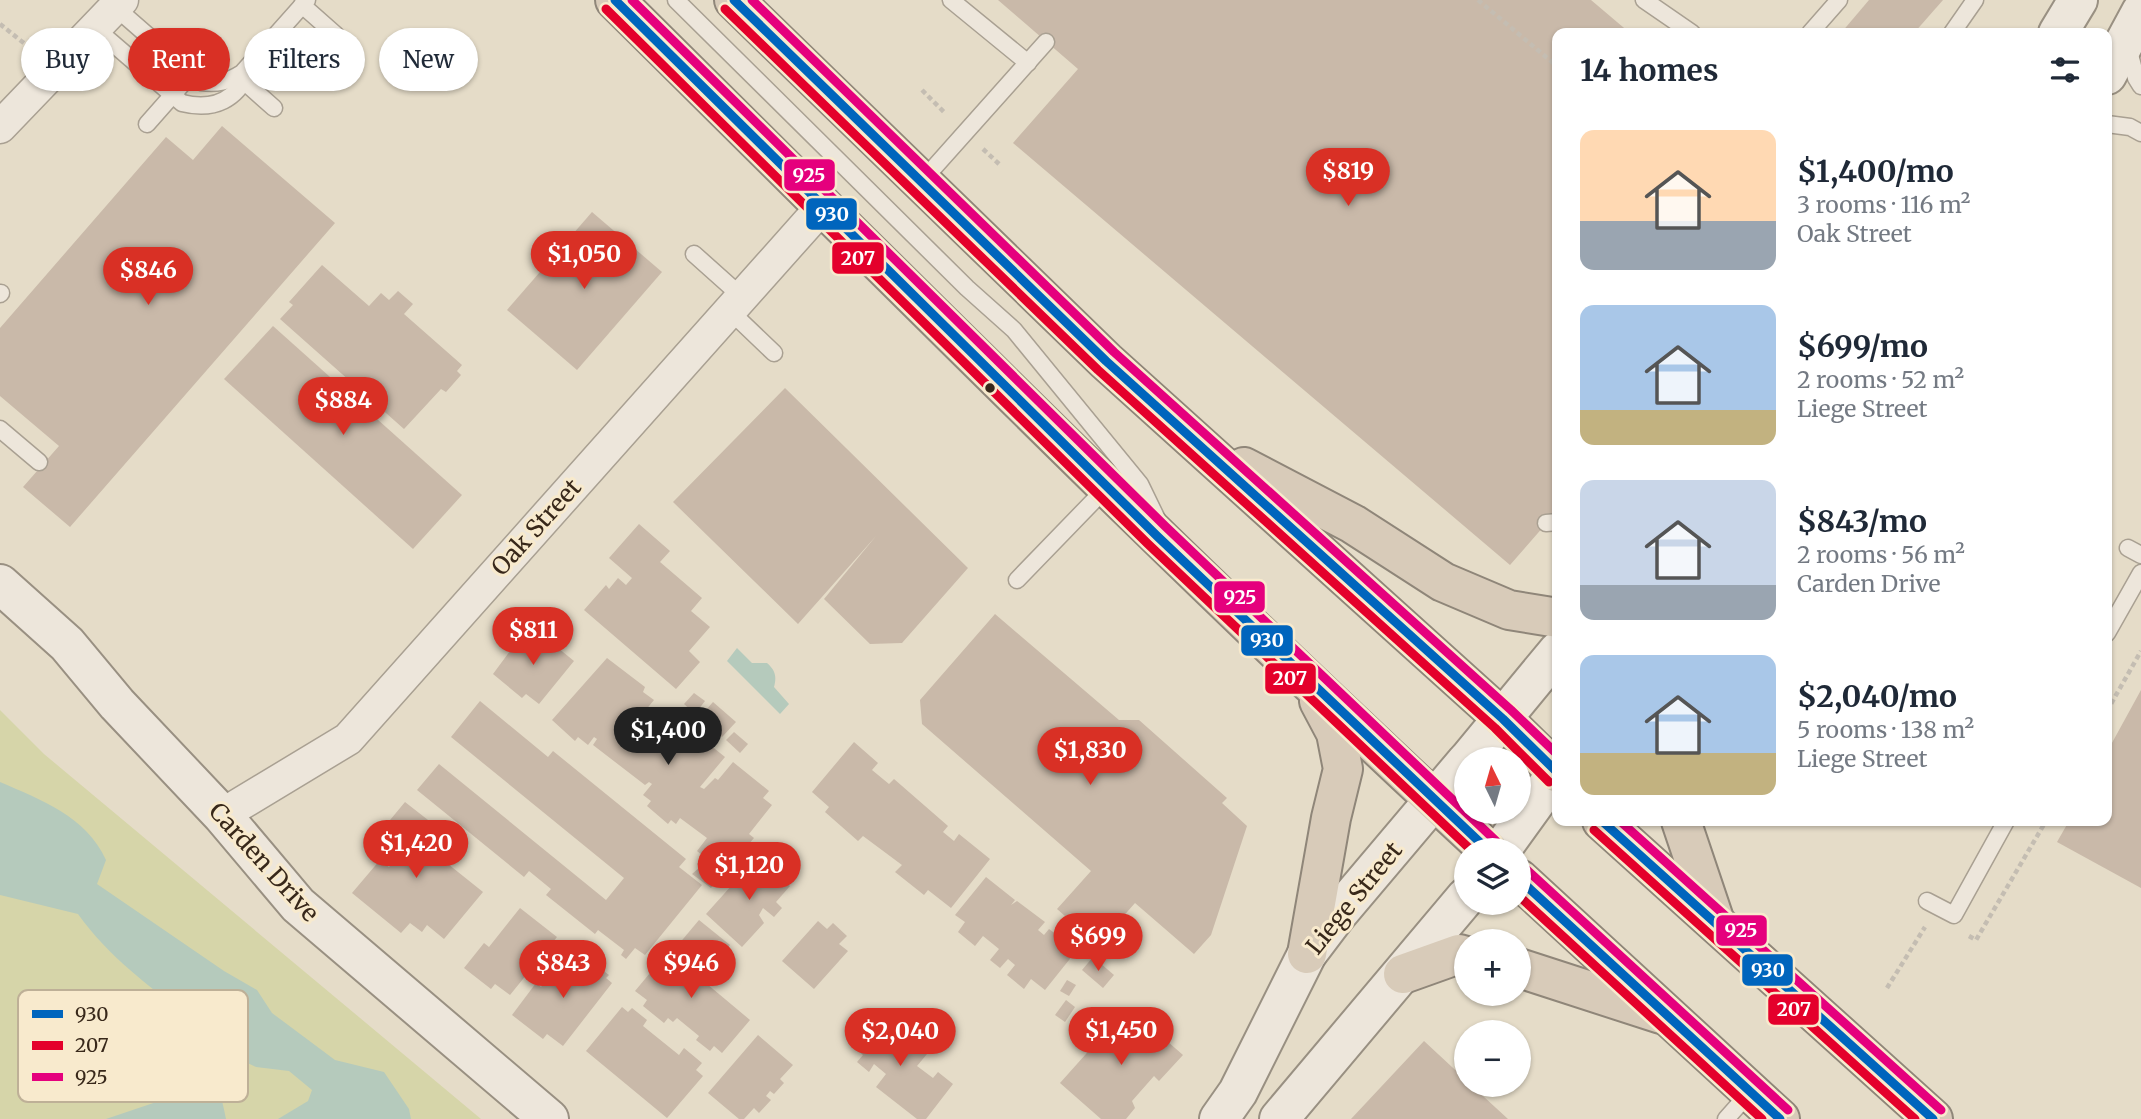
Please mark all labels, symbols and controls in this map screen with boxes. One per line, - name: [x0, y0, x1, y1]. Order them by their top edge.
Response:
- chip: Buy: [21, 28, 114, 91]
- chip: Rent: [128, 28, 230, 91]
- chip: Filters: [244, 28, 365, 91]
- chip: New: [379, 28, 478, 91]
- text: 14 homes: [1580, 51, 1718, 89]
- icon: filters: [2046, 51, 2084, 89]
- pin: $819: [1307, 148, 1389, 208]
- text: $1,400/mo: [1797, 152, 1954, 190]
- text: $819: [1322, 156, 1374, 185]
- line badge: 925: [783, 158, 836, 192]
- icon: home: [1636, 158, 1720, 242]
- text: 925: [793, 163, 825, 187]
- text: 3 rooms · 116 m²: [1797, 190, 1971, 219]
- line badge: 930: [805, 197, 858, 231]
- text: 930: [815, 202, 849, 226]
- text: Oak Street: [1797, 219, 1912, 248]
- pin: $1,050: [527, 232, 641, 291]
- text: $1,050: [547, 239, 621, 268]
- line badge: 207: [831, 241, 885, 275]
- text: 207: [841, 246, 875, 270]
- pin: $846: [107, 247, 189, 307]
- text: $846: [119, 255, 177, 284]
- text: $699/mo: [1797, 327, 1928, 365]
- icon: home: [1636, 333, 1720, 417]
- text: 2 rooms · 52 m²: [1797, 365, 1964, 394]
- pin: $884: [302, 378, 384, 437]
- unlabelled marker: [983, 381, 997, 395]
- text: $884: [314, 385, 372, 414]
- text: Liege Street: [1797, 394, 1928, 423]
- street label: Oak Street: [484, 472, 588, 582]
- text: $843/mo: [1797, 502, 1927, 540]
- icon: home: [1636, 508, 1720, 592]
- text: 2 rooms · 56 m²: [1797, 540, 1965, 569]
- text: Carden Drive: [1797, 569, 1941, 598]
- line badge: 925: [1213, 580, 1266, 614]
- text: 925: [1224, 585, 1256, 609]
- pin: $811: [492, 608, 574, 667]
- text: $811: [508, 615, 558, 644]
- line badge: 930: [1240, 624, 1294, 657]
- text: 930: [1250, 628, 1284, 652]
- line badge: 207: [1264, 662, 1317, 695]
- text: 207: [1273, 666, 1307, 690]
- text: $2,040/mo: [1797, 677, 1957, 715]
- icon: home: [1636, 683, 1720, 767]
- pin: $1,400: [611, 708, 725, 767]
- text: $1,400: [630, 715, 706, 744]
- text: 5 rooms · 138 m²: [1797, 715, 1974, 744]
- pin: $1,830: [1033, 728, 1147, 787]
- text: $1,830: [1053, 735, 1127, 764]
- text: Liege Street: [1797, 744, 1928, 773]
- north arrow: [1454, 747, 1531, 824]
- map controls: [1454, 747, 1531, 1097]
- street label: Carden Drive: [202, 796, 326, 928]
- pin: $1,420: [359, 820, 473, 880]
- text: $1,420: [379, 828, 453, 857]
- street label: Liege Street: [1299, 835, 1409, 961]
- button: layers: [1454, 838, 1531, 915]
- pin: $1,120: [692, 842, 806, 902]
- text: $1,120: [714, 850, 784, 879]
- pin: $699: [1057, 914, 1139, 973]
- line badge: 925: [1715, 914, 1768, 947]
- text: 925: [1725, 918, 1757, 942]
- text: $699: [1070, 921, 1126, 950]
- button: +: [1454, 929, 1531, 1006]
- pin: $843: [522, 940, 604, 1000]
- pin: $946: [650, 940, 732, 1000]
- text: $843: [535, 948, 591, 977]
- text: $946: [663, 948, 719, 977]
- line badge: 930: [1741, 953, 1794, 987]
- text: 930: [1751, 958, 1785, 982]
- legend: [18, 990, 248, 1102]
- line badge: 207: [1767, 993, 1820, 1026]
- text: 207: [1777, 997, 1811, 1021]
- text: 930: [75, 1002, 109, 1026]
- pin: $1,450: [1064, 1007, 1178, 1067]
- pin: $2,040: [843, 1009, 957, 1068]
- text: $1,450: [1085, 1015, 1157, 1044]
- text: $2,040: [861, 1016, 939, 1045]
- button: −: [1454, 1020, 1531, 1097]
- text: 207: [75, 1033, 109, 1057]
- text: 925: [75, 1065, 108, 1089]

